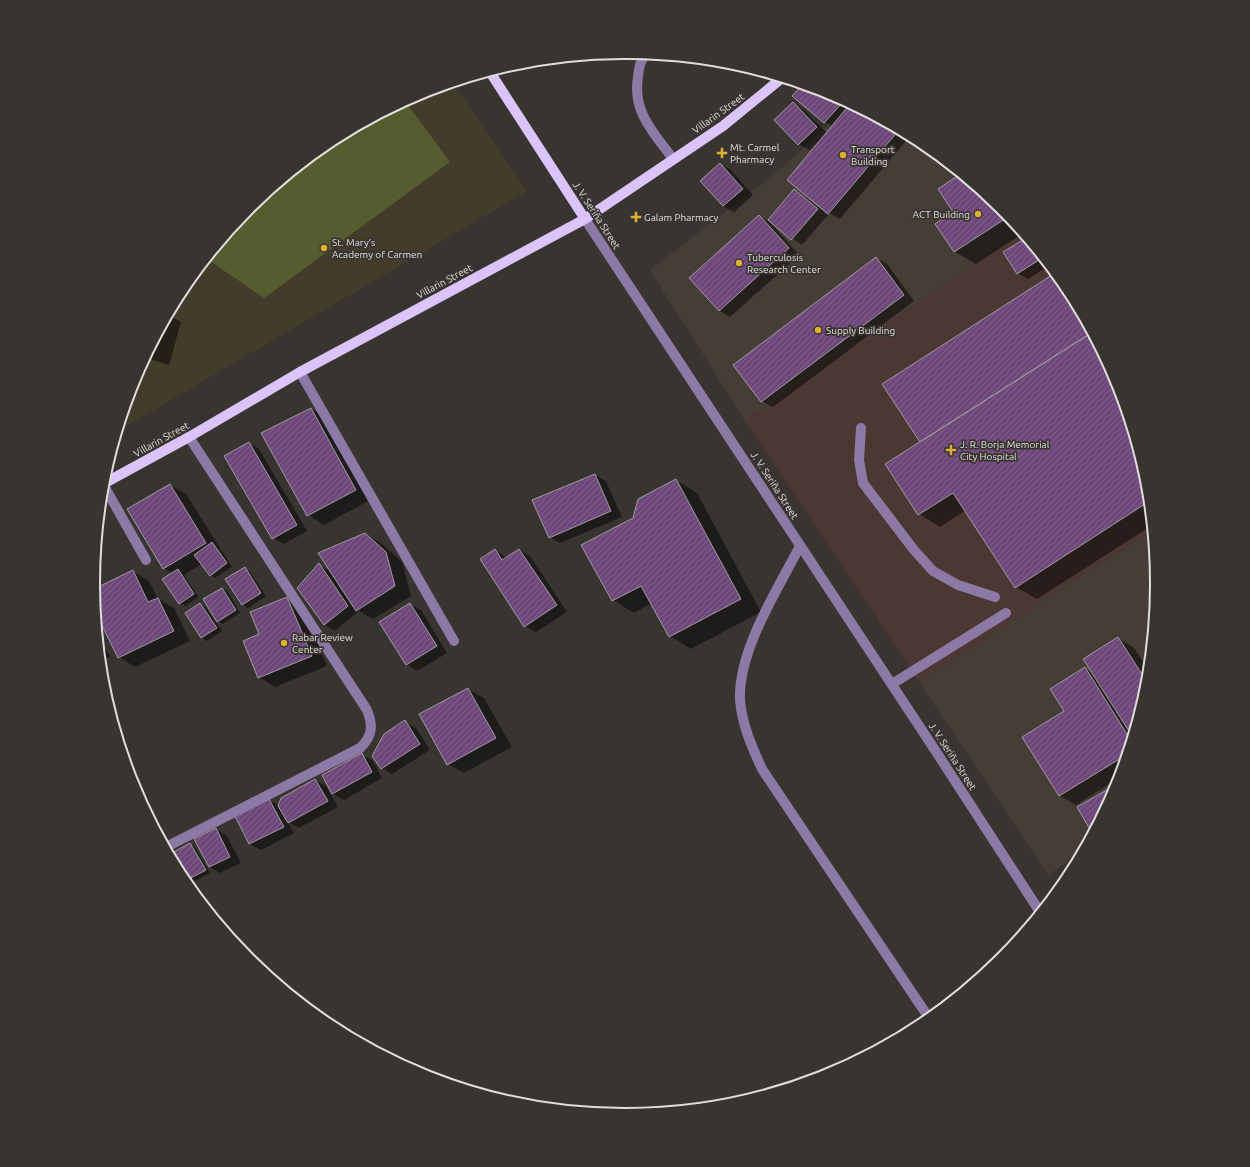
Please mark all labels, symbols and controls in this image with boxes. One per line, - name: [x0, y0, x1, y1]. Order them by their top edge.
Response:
- street label: Villarin Street: [690, 91, 747, 136]
- place label: Mt. Carmel Pharmacy: [730, 142, 780, 165]
- place label: Transport Building: [851, 144, 895, 167]
- marker: Mt. Carmel Pharmacy: [717, 148, 727, 158]
- marker: Transport Building: [838, 150, 848, 160]
- street label: J. V. Seriña Street: [571, 179, 623, 251]
- place label: ACT Building: [913, 209, 970, 220]
- marker: ACT Building: [973, 209, 983, 219]
- marker: Galam Pharmacy: [631, 212, 641, 222]
- place label: Galam Pharmacy: [644, 212, 719, 223]
- place label: St. Mary’s Academy of Carmen: [332, 237, 422, 260]
- marker: St. Mary’s Academy of Carmen: [319, 243, 329, 253]
- place label: Tuberculosis Research Center: [747, 252, 821, 275]
- marker: Tuberculosis Research Center: [734, 258, 744, 268]
- street label: Villarin Street: [414, 262, 474, 301]
- marker: Supply Building: [813, 325, 823, 335]
- place label: Supply Building: [826, 325, 895, 336]
- street label: Villarin Street: [132, 420, 191, 459]
- place label: J. R. Borja Memorial City Hospital: [960, 439, 1050, 462]
- marker: J. R. Borja Memorial City Hospital: [945, 444, 957, 456]
- street label: J. V. Seriña Street: [749, 449, 801, 521]
- place label: Rabar Review Center: [292, 632, 353, 655]
- marker: Rabar Review Center: [279, 638, 289, 648]
- street label: J. V. Seriña Street: [927, 720, 979, 792]

